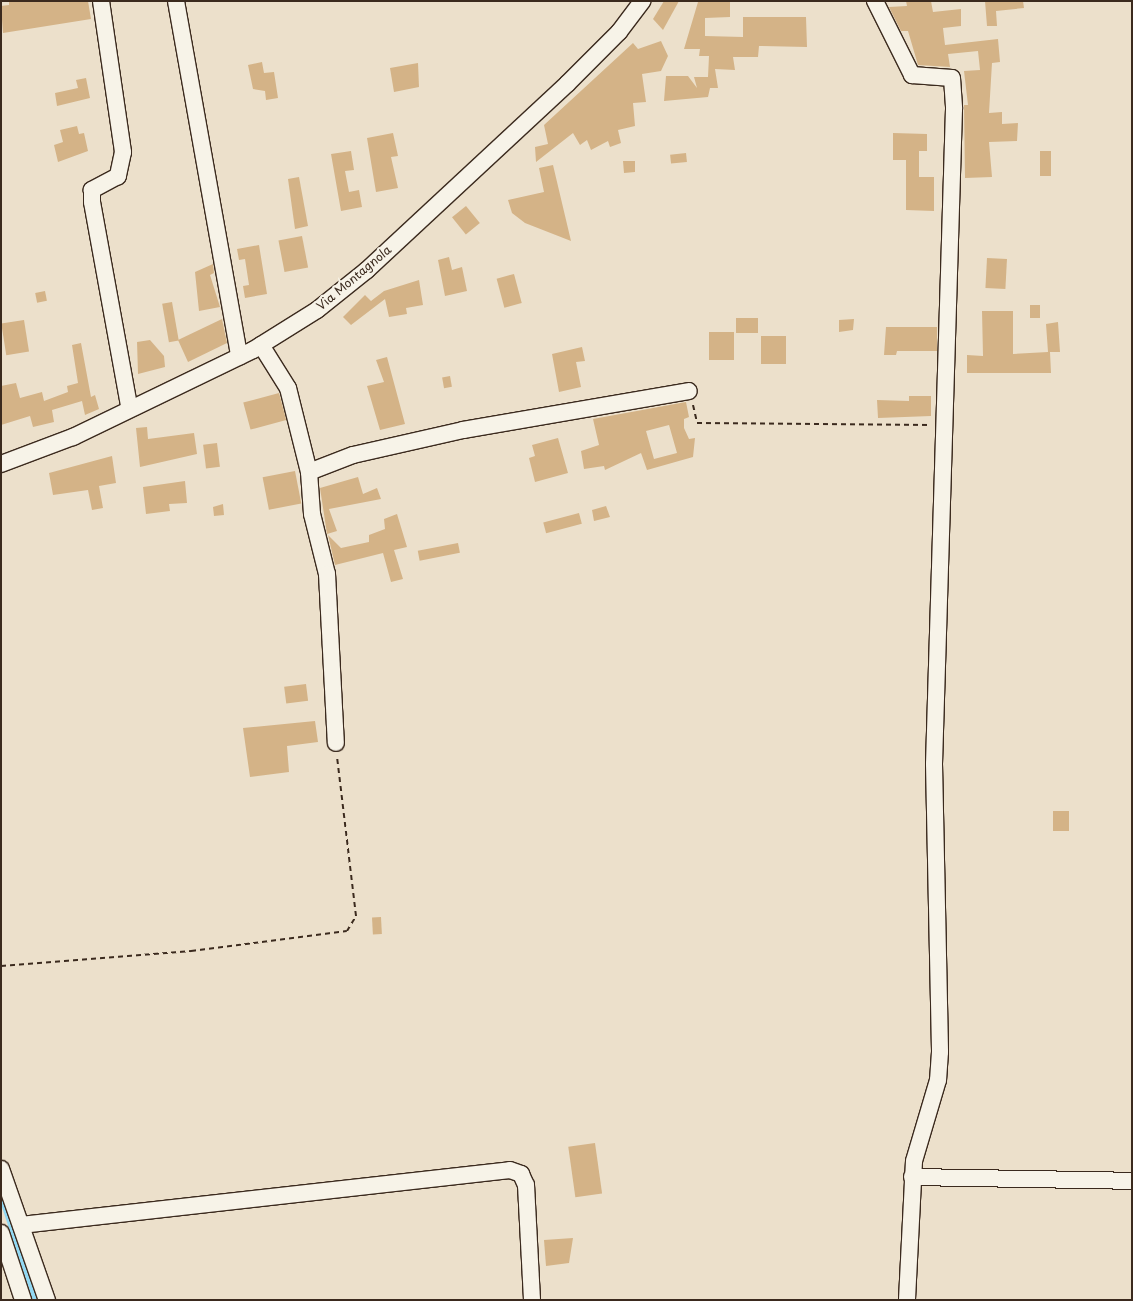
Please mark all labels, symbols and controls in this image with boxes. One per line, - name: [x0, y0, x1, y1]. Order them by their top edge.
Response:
- street label: Via Montagnola: [314, 243, 394, 313]

